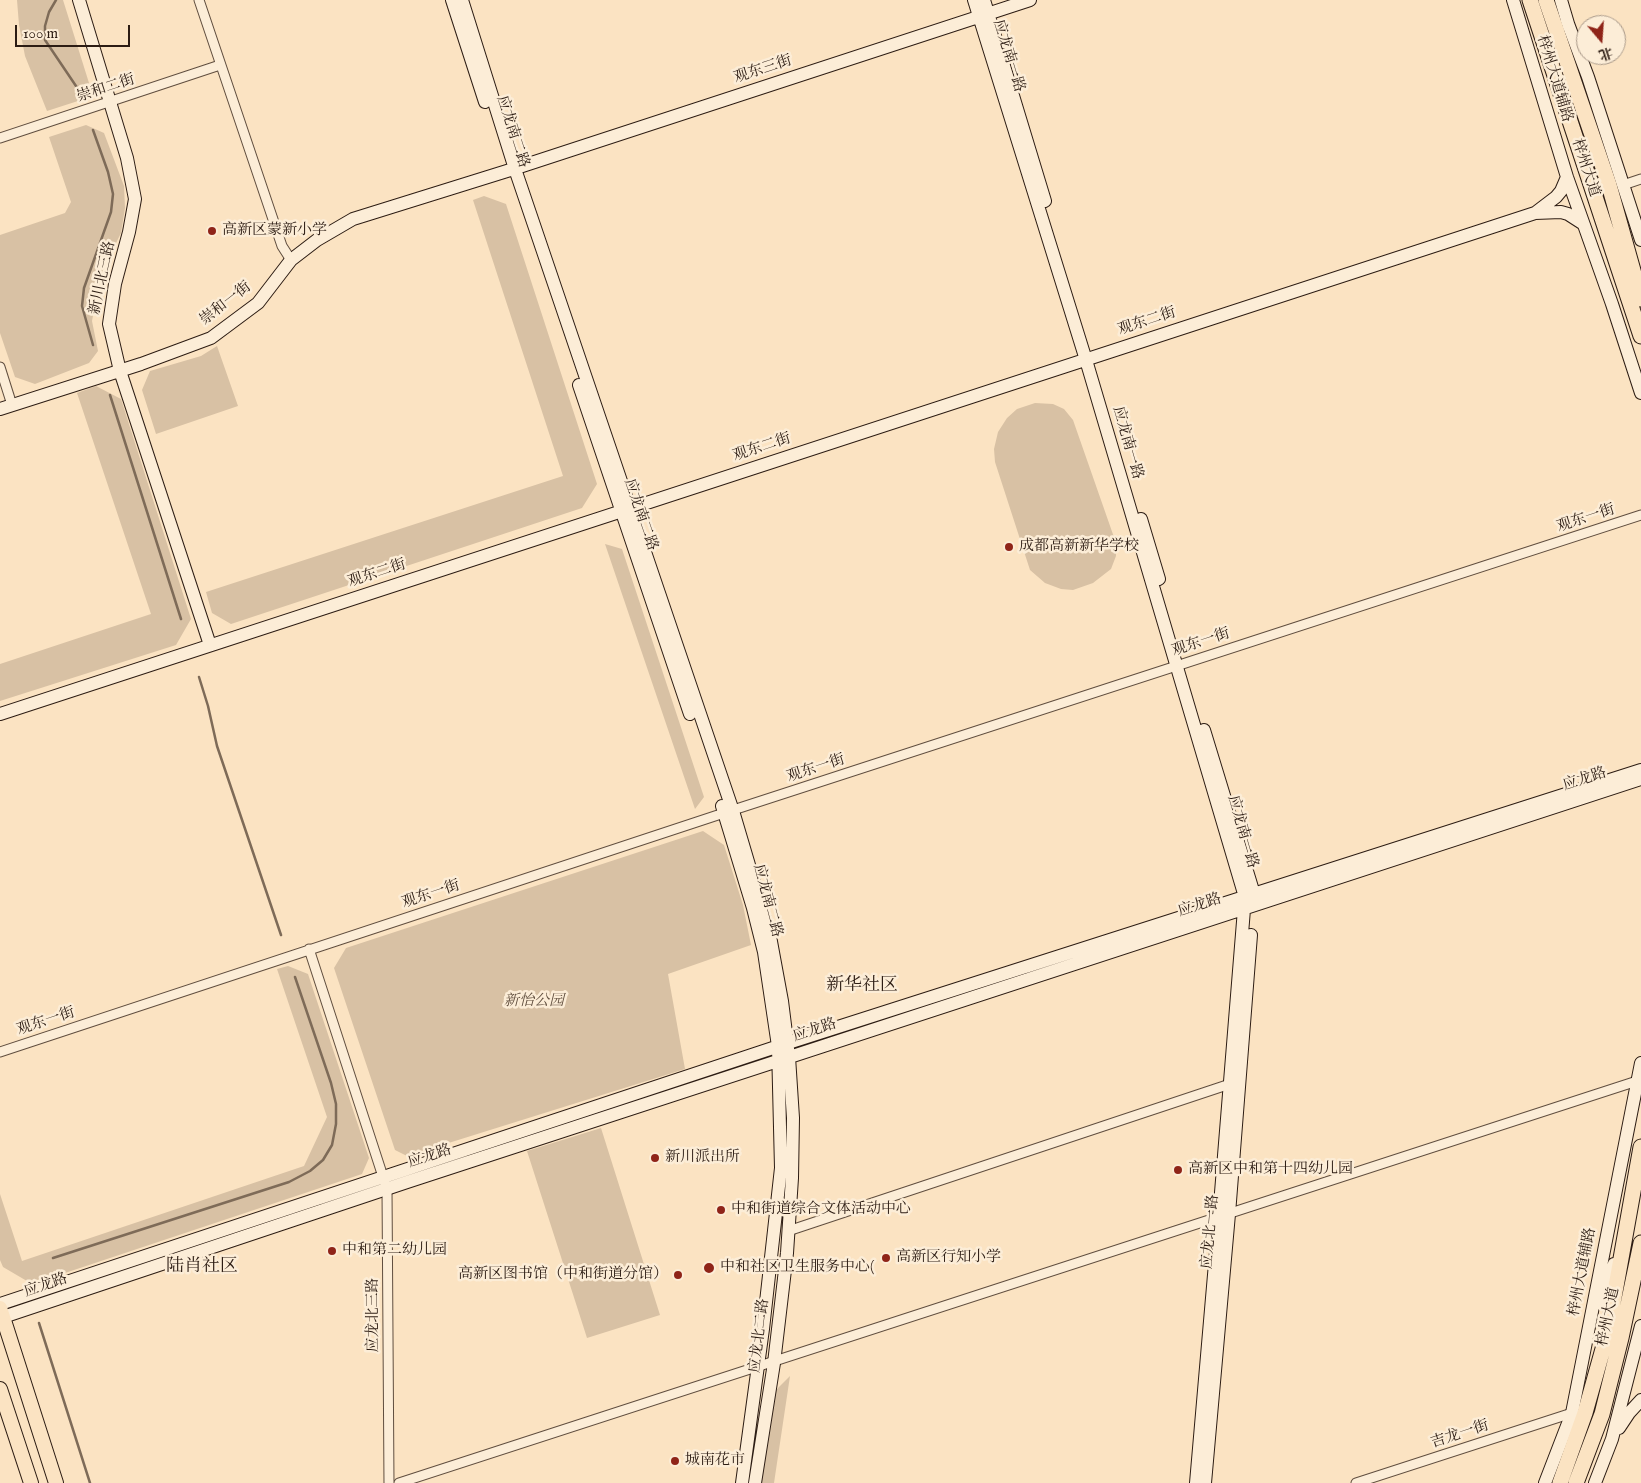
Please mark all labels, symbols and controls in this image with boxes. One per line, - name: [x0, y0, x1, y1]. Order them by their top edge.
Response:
- scale bar: [18, 15, 132, 47]
- north arrow: [1576, 15, 1626, 65]
- street label: 应龙南一路: [988, 18, 1028, 94]
- text: 100 m: [23, 24, 58, 43]
- street label: 梓州大道辅路: [1532, 33, 1576, 125]
- text: 北: [1596, 43, 1615, 64]
- street label: 观东三街: [732, 52, 794, 88]
- street label: 崇和二街: [75, 71, 137, 107]
- street label: 应龙南二路: [492, 94, 532, 170]
- street label: 梓州大道: [1567, 137, 1603, 199]
- place label: 高新区蒙新小学: [222, 222, 327, 240]
- marker: 高新区蒙新小学: [206, 225, 218, 237]
- street label: 新川北三路: [86, 239, 120, 317]
- street label: 崇和一街: [197, 278, 255, 330]
- street label: 观东二街: [1116, 304, 1178, 340]
- street label: 应龙南一路: [1108, 404, 1146, 482]
- street label: 观东二街: [731, 430, 793, 466]
- street label: 应龙南二路: [619, 477, 661, 553]
- street label: 观东一街: [1555, 501, 1617, 537]
- place label: 成都高新新华学校: [1019, 538, 1139, 556]
- marker: 成都高新新华学校: [1003, 541, 1015, 553]
- street label: 观东二街: [346, 556, 408, 592]
- street label: 观东一街: [1170, 625, 1232, 661]
- street label: 观东一街: [785, 751, 847, 787]
- street label: 应龙路: [1561, 764, 1609, 796]
- street label: 应龙南一路: [1223, 793, 1261, 871]
- street label: 应龙南二路: [749, 862, 785, 940]
- street label: 观东一街: [400, 877, 462, 913]
- street label: 应龙路: [1176, 890, 1224, 922]
- district label: 新华社区: [826, 975, 898, 997]
- park label: 新怡公园: [504, 993, 564, 1011]
- street label: 观东一街: [15, 1004, 77, 1040]
- street label: 应龙路: [791, 1015, 839, 1047]
- street label: 应龙路: [406, 1141, 454, 1173]
- place label: 新川派出所: [665, 1149, 740, 1167]
- marker: 新川派出所: [649, 1152, 661, 1164]
- place label: 高新区中和第十四幼儿园: [1188, 1161, 1353, 1179]
- marker: 高新区中和第十四幼儿园: [1172, 1164, 1184, 1176]
- street label: 应龙北一路: [1199, 1194, 1223, 1270]
- place label: 中和街道综合文体活动中心: [731, 1201, 911, 1219]
- marker: 中和街道综合文体活动中心: [715, 1204, 727, 1216]
- street label: 梓州大道辅路: [1566, 1226, 1600, 1318]
- place label: 中和第二幼儿园: [342, 1242, 447, 1260]
- marker: 中和第二幼儿园: [326, 1245, 338, 1257]
- place label: 高新区行知小学: [896, 1249, 1001, 1267]
- marker: 高新区行知小学: [880, 1252, 892, 1264]
- district label: 陆肖社区: [166, 1256, 238, 1278]
- place label: 中和社区卫生服务中心(: [720, 1259, 874, 1277]
- marker: 中和社区卫生服务中心(: [702, 1261, 716, 1275]
- place label: 高新区图书馆（中和街道分馆）: [458, 1266, 668, 1284]
- marker: 高新区图书馆（中和街道分馆）: [672, 1269, 684, 1281]
- street label: 应龙路: [22, 1270, 70, 1302]
- street label: 应龙北三路: [365, 1278, 383, 1352]
- street label: 梓州大道: [1594, 1286, 1624, 1348]
- street label: 应龙北二路: [746, 1298, 774, 1374]
- street label: 吉龙一街: [1429, 1417, 1491, 1453]
- place label: 城南花市: [685, 1452, 745, 1470]
- marker: 城南花市: [669, 1455, 681, 1467]

